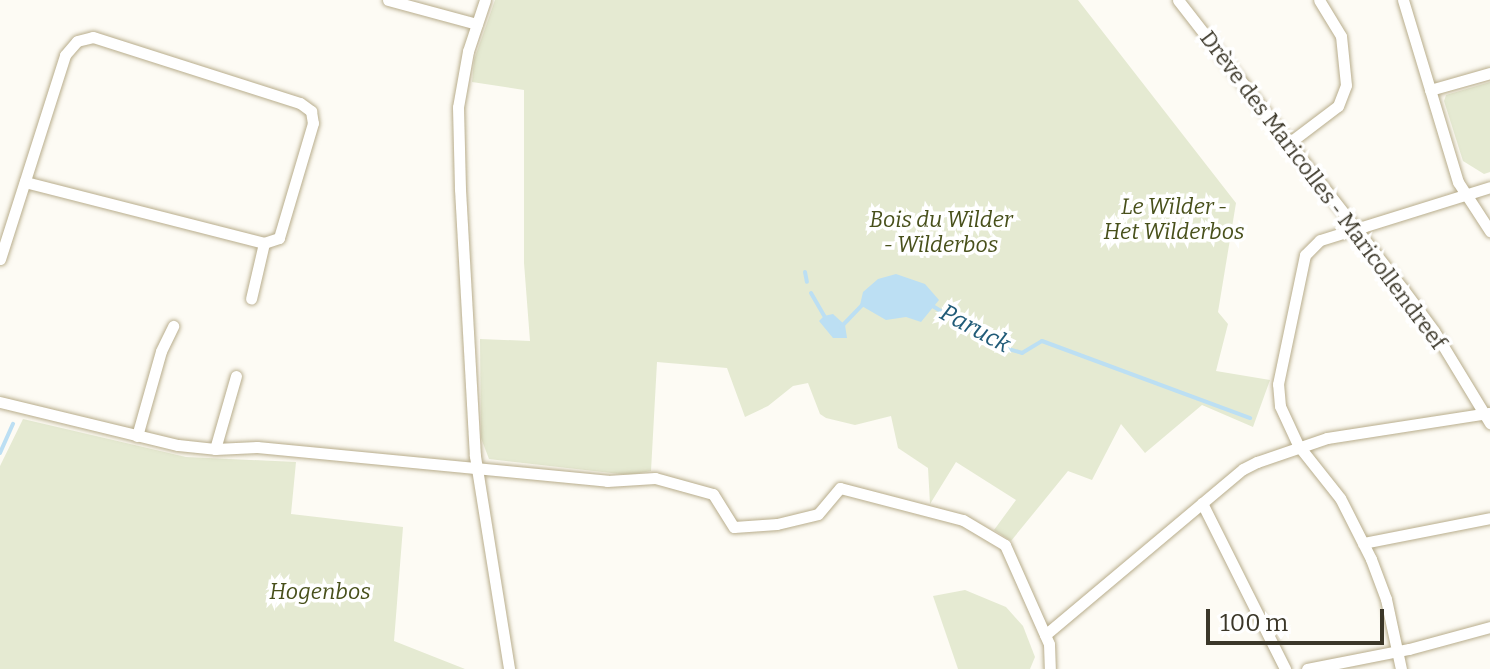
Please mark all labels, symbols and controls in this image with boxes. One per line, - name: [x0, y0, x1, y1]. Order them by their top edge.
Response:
- street label: Drève des Maricolles - Maricollendreef: [1194, 25, 1452, 355]
- park label: Le Wilder - Het Wilderbos: [1104, 193, 1244, 244]
- park label: Bois du Wilder - Wilderbos: [869, 206, 1013, 258]
- water label: Paruck: [935, 299, 1015, 359]
- park label: Hogenbos: [269, 579, 371, 605]
- scale bar: [1210, 593, 1388, 643]
- text: 100 m: [1220, 609, 1288, 637]

